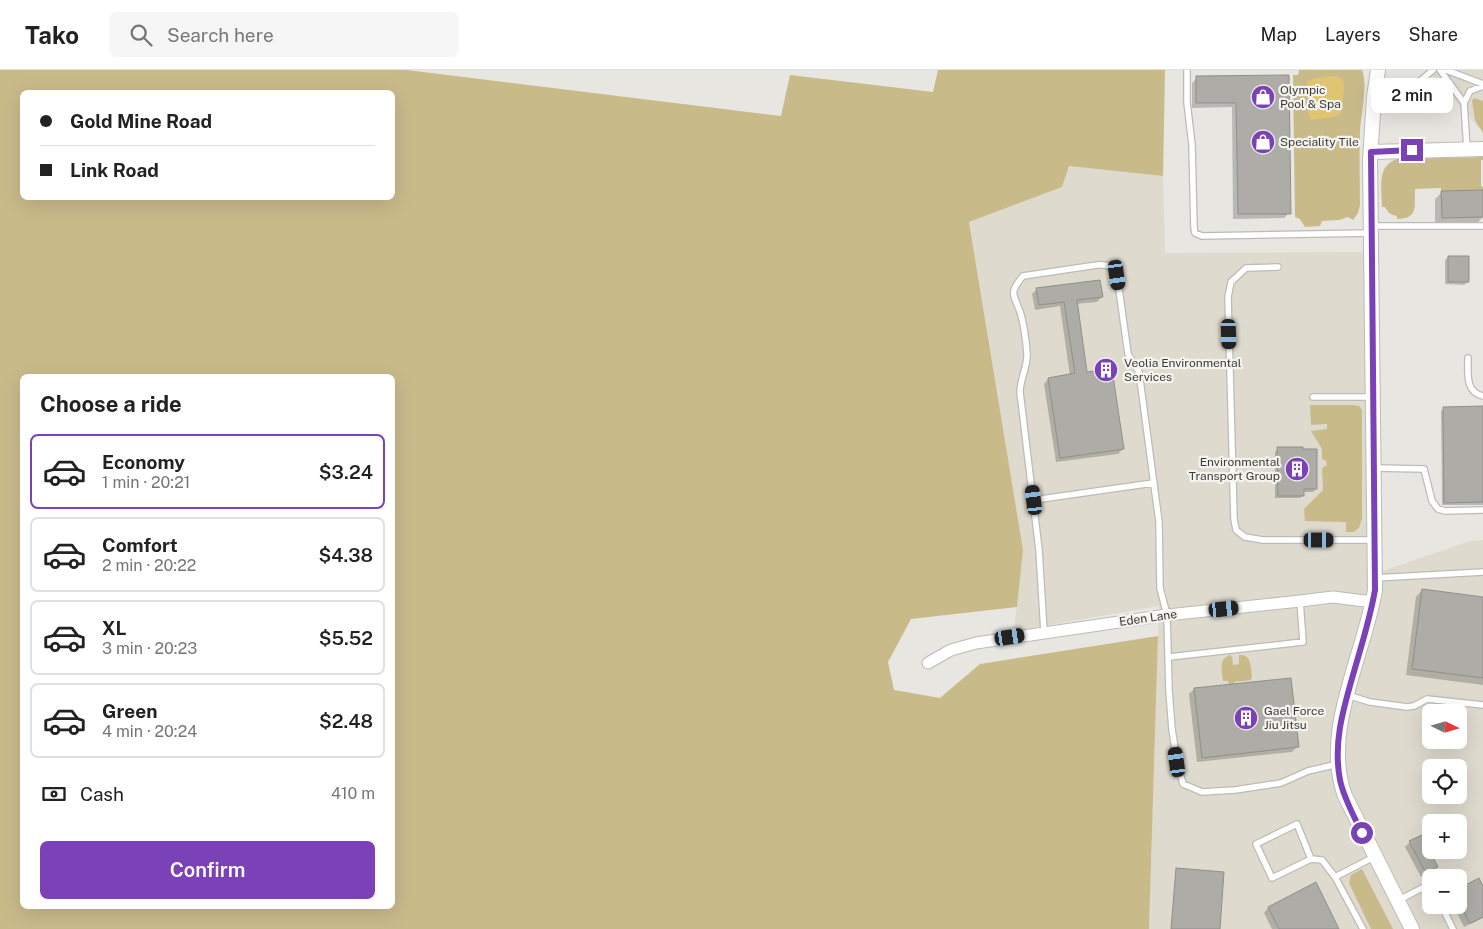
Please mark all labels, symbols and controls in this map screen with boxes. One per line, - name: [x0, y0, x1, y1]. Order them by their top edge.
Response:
- search box: [109, 12, 459, 57]
- text: Tako: [25, 21, 79, 49]
- icon: search: [127, 21, 155, 49]
- text: Search here: [167, 24, 274, 46]
- text: Map: [1261, 24, 1297, 45]
- text: Layers: [1325, 24, 1381, 45]
- text: Share: [1409, 24, 1458, 45]
- callout: 2 min: [1371, 78, 1453, 112]
- place label: Olympic Pool & Spa: [1280, 83, 1341, 111]
- shop icon: Olympic Pool & Spa: [1250, 84, 1276, 110]
- text: 2 min: [1391, 86, 1433, 105]
- text: Gold Mine Road: [70, 110, 212, 132]
- shop icon: Speciality Tile: [1250, 129, 1276, 155]
- place label: Speciality Tile: [1280, 135, 1359, 149]
- route end: [1401, 139, 1423, 161]
- text: Link Road: [70, 159, 159, 181]
- car: [1107, 259, 1126, 291]
- car: [1220, 319, 1237, 349]
- place label: Veolia Environmental Services: [1124, 356, 1242, 384]
- building icon: Veolia Environmental Services: [1093, 357, 1119, 383]
- text: Choose a ride: [40, 391, 182, 417]
- icon: car: [42, 449, 87, 494]
- text: Economy: [102, 451, 185, 473]
- place label: Environmental Transport Group: [1189, 455, 1280, 483]
- building icon: Environmental Transport Group: [1284, 456, 1310, 482]
- text: $3.24: [319, 461, 373, 483]
- text: 1 min · 20:21: [102, 473, 190, 492]
- car: [1024, 484, 1043, 516]
- icon: car: [42, 532, 87, 577]
- car: [1304, 533, 1334, 548]
- text: Comfort: [102, 534, 178, 556]
- text: $4.38: [319, 544, 373, 566]
- text: 2 min · 20:22: [102, 556, 196, 575]
- car: [1208, 600, 1239, 618]
- street label: Eden Lane: [1118, 607, 1178, 629]
- icon: car: [42, 615, 87, 660]
- text: XL: [102, 617, 127, 639]
- text: $5.52: [319, 627, 373, 649]
- car: [994, 627, 1025, 647]
- text: 3 min · 20:23: [102, 639, 197, 658]
- icon: car: [42, 698, 87, 743]
- text: Green: [102, 700, 157, 722]
- place label: Gael Force Jiu Jitsu: [1264, 704, 1325, 732]
- north arrow: [1422, 704, 1468, 749]
- map controls: [1422, 704, 1467, 914]
- building icon: Gael Force Jiu Jitsu: [1233, 705, 1259, 731]
- text: $2.48: [319, 710, 373, 732]
- text: 4 min · 20:24: [102, 722, 197, 741]
- car: [1167, 746, 1186, 778]
- button: locate: [1422, 759, 1467, 804]
- icon: cash: [40, 780, 68, 808]
- text: Cash: [80, 783, 124, 805]
- text: 410 m: [331, 784, 375, 803]
- button: +: [1422, 814, 1467, 859]
- route start: [1351, 822, 1373, 844]
- button: Confirm: [40, 841, 375, 899]
- button: −: [1422, 869, 1467, 914]

